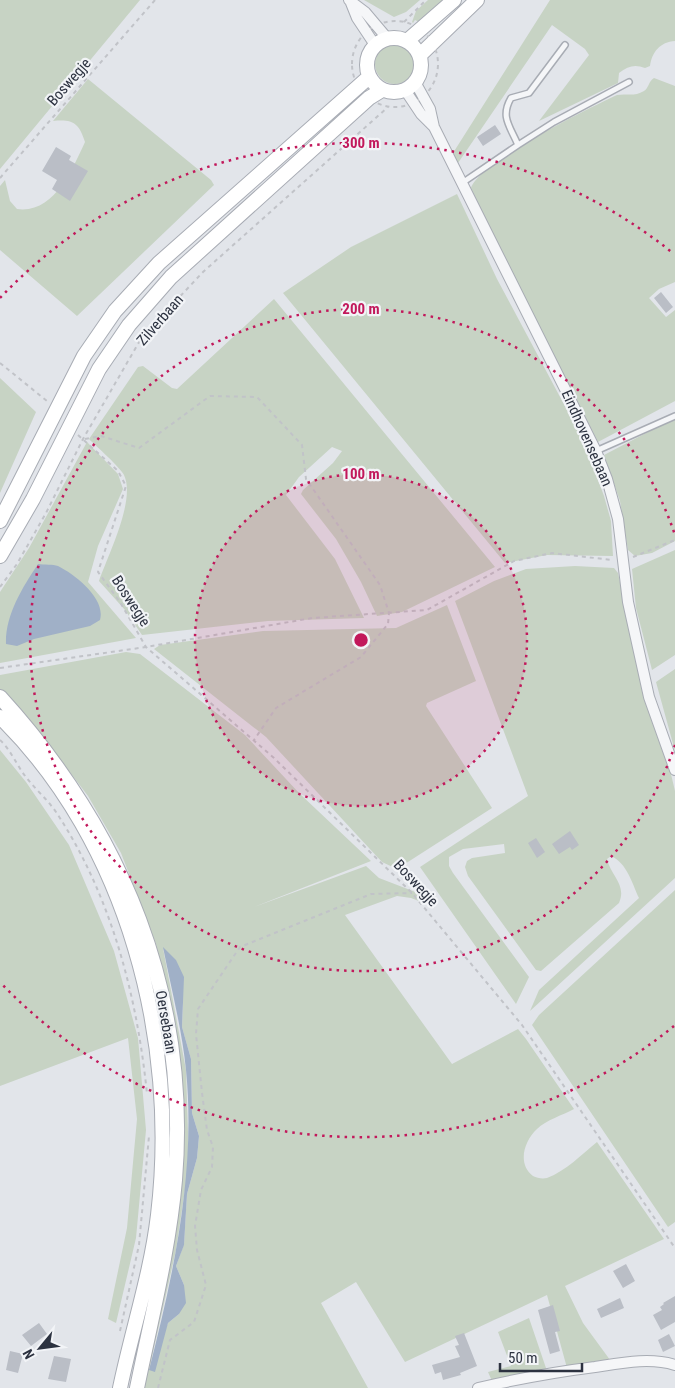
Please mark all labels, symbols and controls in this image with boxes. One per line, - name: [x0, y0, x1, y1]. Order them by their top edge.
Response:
- street label: Boswegje: [43, 55, 95, 109]
- text: 300 m: [342, 134, 380, 152]
- street label: Zilverbaan: [133, 291, 187, 349]
- text: 200 m: [342, 300, 380, 318]
- street label: Eindhovensebaan: [558, 387, 616, 489]
- text: 100 m: [342, 465, 380, 483]
- street label: Boswegje: [108, 572, 154, 630]
- centre of rings: [352, 631, 370, 649]
- street label: Boswegje: [390, 856, 442, 910]
- street label: Oersebaan: [152, 989, 180, 1055]
- north arrow: [15, 1323, 65, 1373]
- scale bar: [500, 1340, 582, 1372]
- text: N: [20, 1347, 38, 1362]
- text: 50 m: [508, 1349, 538, 1367]

